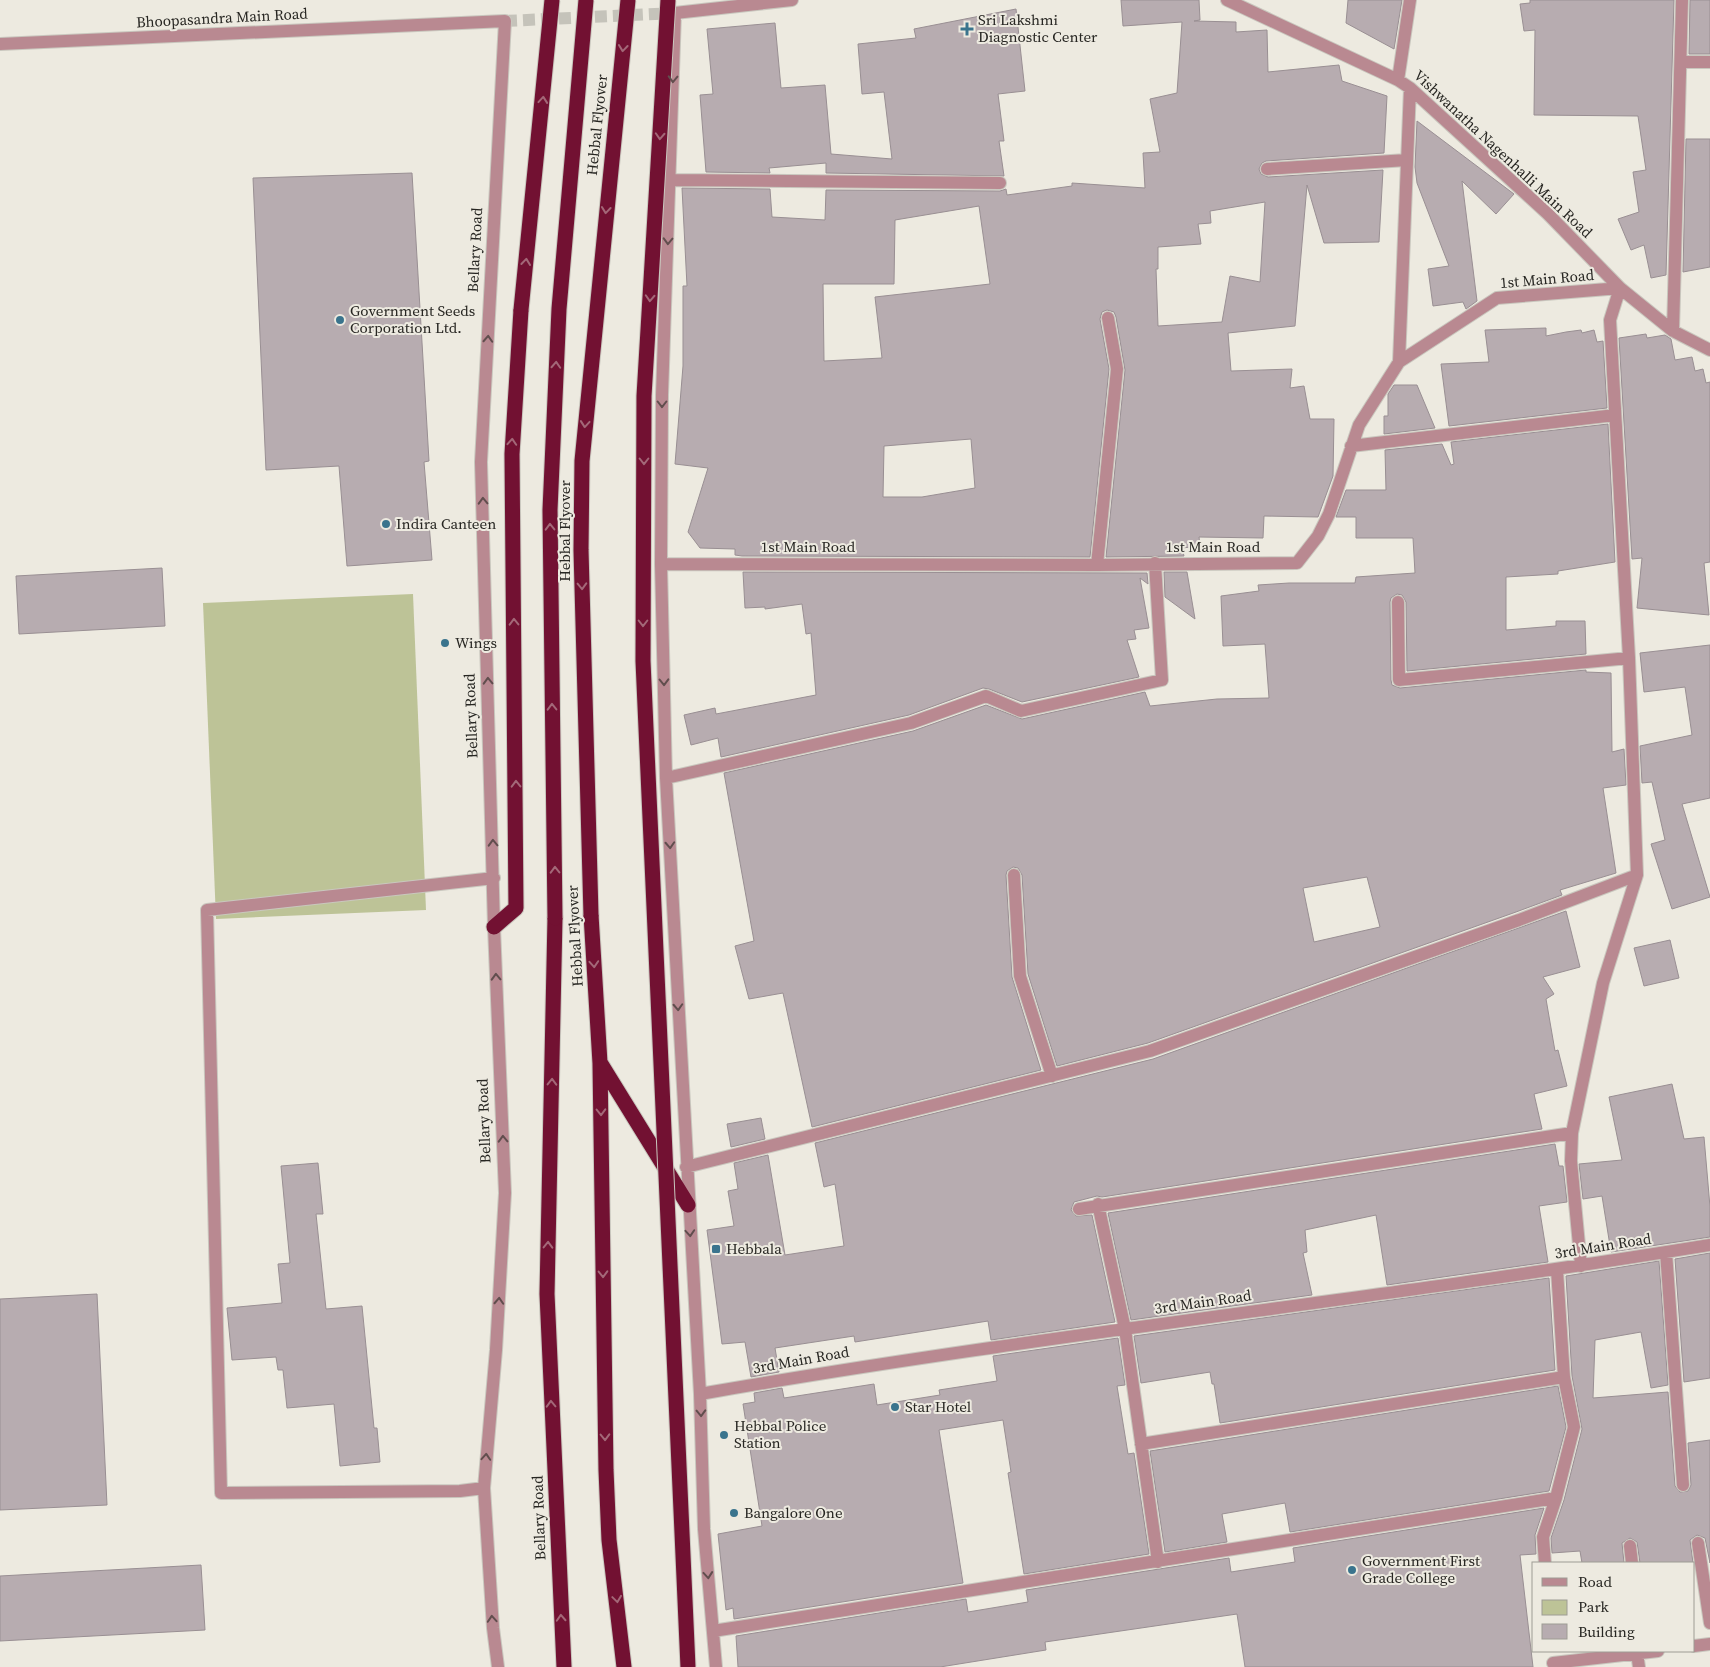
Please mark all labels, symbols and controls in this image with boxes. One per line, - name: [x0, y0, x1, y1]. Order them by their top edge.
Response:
- street label: Bhoopasandra Main Road: [136, 2, 309, 32]
- place label: Sri Lakshmi Diagnostic Center: [978, 9, 1098, 47]
- marker: Sri Lakshmi Diagnostic Center: [960, 22, 974, 36]
- one-way arrow: [618, 45, 629, 53]
- street label: Vishwanatha Nagenhalli Main Road: [1409, 65, 1598, 243]
- street label: Hebbal Flyover: [581, 73, 612, 177]
- one-way arrow: [668, 75, 679, 83]
- one-way arrow: [537, 96, 548, 104]
- one-way arrow: [654, 132, 665, 140]
- one-way arrow: [601, 206, 612, 214]
- street label: Bellary Road: [462, 207, 487, 293]
- one-way arrow: [662, 238, 673, 246]
- one-way arrow: [521, 257, 532, 265]
- street label: 1st Main Road: [1499, 264, 1595, 293]
- one-way arrow: [644, 294, 655, 302]
- place label: Government Seeds Corporation Ltd.: [350, 300, 475, 338]
- marker: Government Seeds Corporation Ltd.: [334, 314, 346, 326]
- one-way arrow: [483, 334, 493, 342]
- one-way arrow: [551, 361, 562, 369]
- one-way arrow: [657, 400, 667, 408]
- one-way arrow: [580, 420, 591, 428]
- one-way arrow: [507, 438, 518, 446]
- one-way arrow: [639, 457, 649, 465]
- street label: Hebbal Flyover: [554, 480, 575, 582]
- one-way arrow: [477, 497, 488, 505]
- place label: Indira Canteen: [396, 513, 496, 534]
- marker: Indira Canteen: [380, 518, 392, 530]
- one-way arrow: [545, 523, 555, 530]
- street label: 1st Main Road: [761, 536, 856, 557]
- street label: 1st Main Road: [1166, 536, 1261, 557]
- one-way arrow: [577, 583, 587, 591]
- one-way arrow: [509, 618, 519, 626]
- one-way arrow: [638, 620, 648, 627]
- place label: Wings: [455, 632, 497, 653]
- marker: Wings: [439, 637, 451, 649]
- street label: Bellary Road: [459, 673, 482, 759]
- one-way arrow: [483, 677, 493, 684]
- one-way arrow: [659, 679, 669, 687]
- one-way arrow: [547, 703, 558, 711]
- one-way arrow: [511, 780, 521, 788]
- one-way arrow: [487, 839, 498, 847]
- one-way arrow: [664, 841, 675, 849]
- one-way arrow: [550, 865, 560, 873]
- street label: Hebbal Flyover: [561, 884, 588, 987]
- one-way arrow: [588, 960, 599, 968]
- one-way arrow: [491, 972, 501, 980]
- one-way arrow: [672, 1003, 683, 1011]
- street label: Bellary Road: [472, 1078, 495, 1164]
- one-way arrow: [546, 1078, 557, 1086]
- one-way arrow: [596, 1108, 606, 1116]
- one-way arrow: [497, 1135, 508, 1143]
- street label: 3rd Main Road: [1553, 1227, 1653, 1264]
- one-way arrow: [685, 1229, 696, 1237]
- place label: Hebbala: [726, 1238, 782, 1259]
- one-way arrow: [543, 1241, 553, 1248]
- marker: Hebbala: [710, 1243, 722, 1255]
- one-way arrow: [598, 1271, 608, 1279]
- street label: 3rd Main Road: [1153, 1284, 1253, 1319]
- one-way arrow: [493, 1297, 504, 1305]
- street label: 3rd Main Road: [751, 1341, 851, 1378]
- place label: Star Hotel: [905, 1396, 972, 1417]
- one-way arrow: [546, 1399, 557, 1407]
- marker: Star Hotel: [889, 1401, 901, 1413]
- one-way arrow: [695, 1409, 706, 1417]
- place label: Hebbal Police Station: [734, 1415, 827, 1453]
- marker: Hebbal Police Station: [718, 1429, 730, 1441]
- one-way arrow: [600, 1434, 610, 1441]
- one-way arrow: [480, 1452, 491, 1460]
- street label: Bellary Road: [527, 1475, 550, 1561]
- place label: Bangalore One: [744, 1502, 843, 1523]
- marker: Bangalore One: [728, 1507, 740, 1519]
- place label: Government First Grade College: [1362, 1550, 1480, 1588]
- legend: [1532, 1562, 1695, 1652]
- marker: Government First Grade College: [1346, 1564, 1358, 1576]
- one-way arrow: [702, 1571, 713, 1579]
- text: Road: [1578, 1571, 1612, 1592]
- one-way arrow: [611, 1595, 622, 1603]
- text: Park: [1578, 1596, 1610, 1617]
- one-way arrow: [486, 1614, 497, 1622]
- one-way arrow: [555, 1614, 566, 1622]
- text: Building: [1578, 1621, 1635, 1642]

